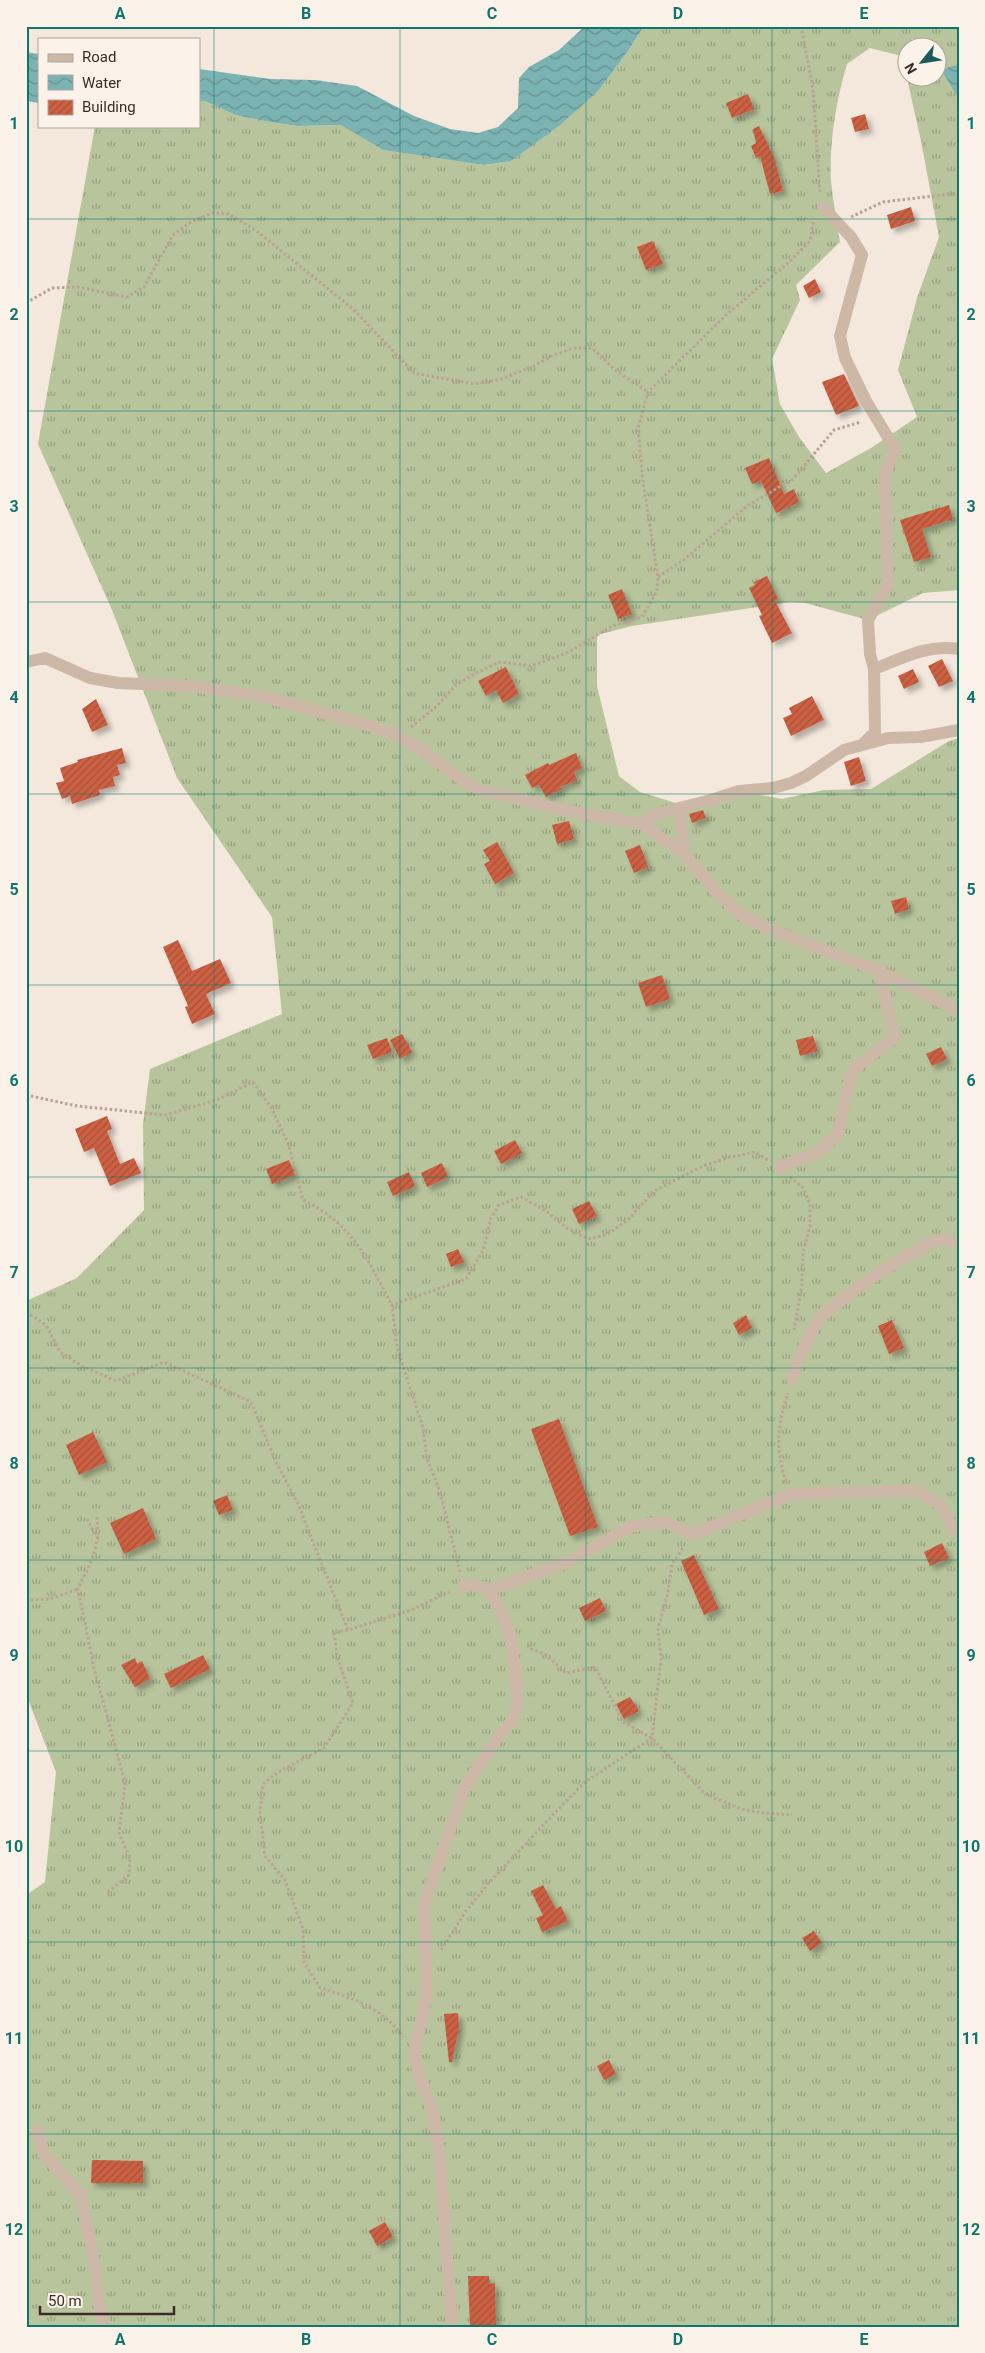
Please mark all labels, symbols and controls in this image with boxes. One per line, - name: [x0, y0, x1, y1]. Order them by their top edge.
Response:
- text: A: [115, 4, 126, 23]
- text: B: [301, 4, 311, 23]
- text: C: [487, 4, 497, 23]
- text: D: [673, 4, 683, 23]
- text: E: [860, 4, 869, 23]
- legend: [38, 38, 200, 128]
- north arrow: [898, 38, 948, 88]
- text: Road: [82, 48, 116, 66]
- text: N: [901, 60, 920, 77]
- text: Water: [82, 74, 121, 92]
- text: Building: [82, 98, 136, 116]
- text: 1: [9, 114, 19, 133]
- text: 1: [966, 114, 976, 133]
- text: 2: [9, 305, 19, 324]
- text: 2: [966, 305, 976, 324]
- text: 3: [9, 497, 19, 516]
- text: 3: [966, 497, 976, 516]
- text: 4: [9, 688, 19, 707]
- text: 4: [966, 688, 976, 707]
- text: 5: [9, 880, 19, 899]
- text: 5: [966, 880, 976, 899]
- text: 6: [9, 1071, 19, 1090]
- text: 6: [966, 1071, 976, 1090]
- text: 7: [9, 1263, 19, 1282]
- text: 7: [966, 1263, 976, 1282]
- text: 8: [9, 1454, 19, 1473]
- text: 8: [966, 1454, 976, 1473]
- text: 9: [9, 1646, 19, 1665]
- text: 9: [966, 1646, 976, 1665]
- text: 10: [5, 1837, 23, 1856]
- text: 10: [962, 1837, 980, 1856]
- text: 11: [5, 2029, 23, 2048]
- text: 11: [962, 2029, 980, 2048]
- text: 12: [5, 2220, 23, 2239]
- text: 12: [962, 2220, 980, 2239]
- scale bar: [40, 2283, 174, 2315]
- text: 50 m: [48, 2292, 82, 2310]
- text: A: [115, 2330, 126, 2349]
- text: B: [301, 2330, 311, 2349]
- text: C: [487, 2330, 497, 2349]
- text: D: [673, 2330, 683, 2349]
- text: E: [860, 2330, 869, 2349]

